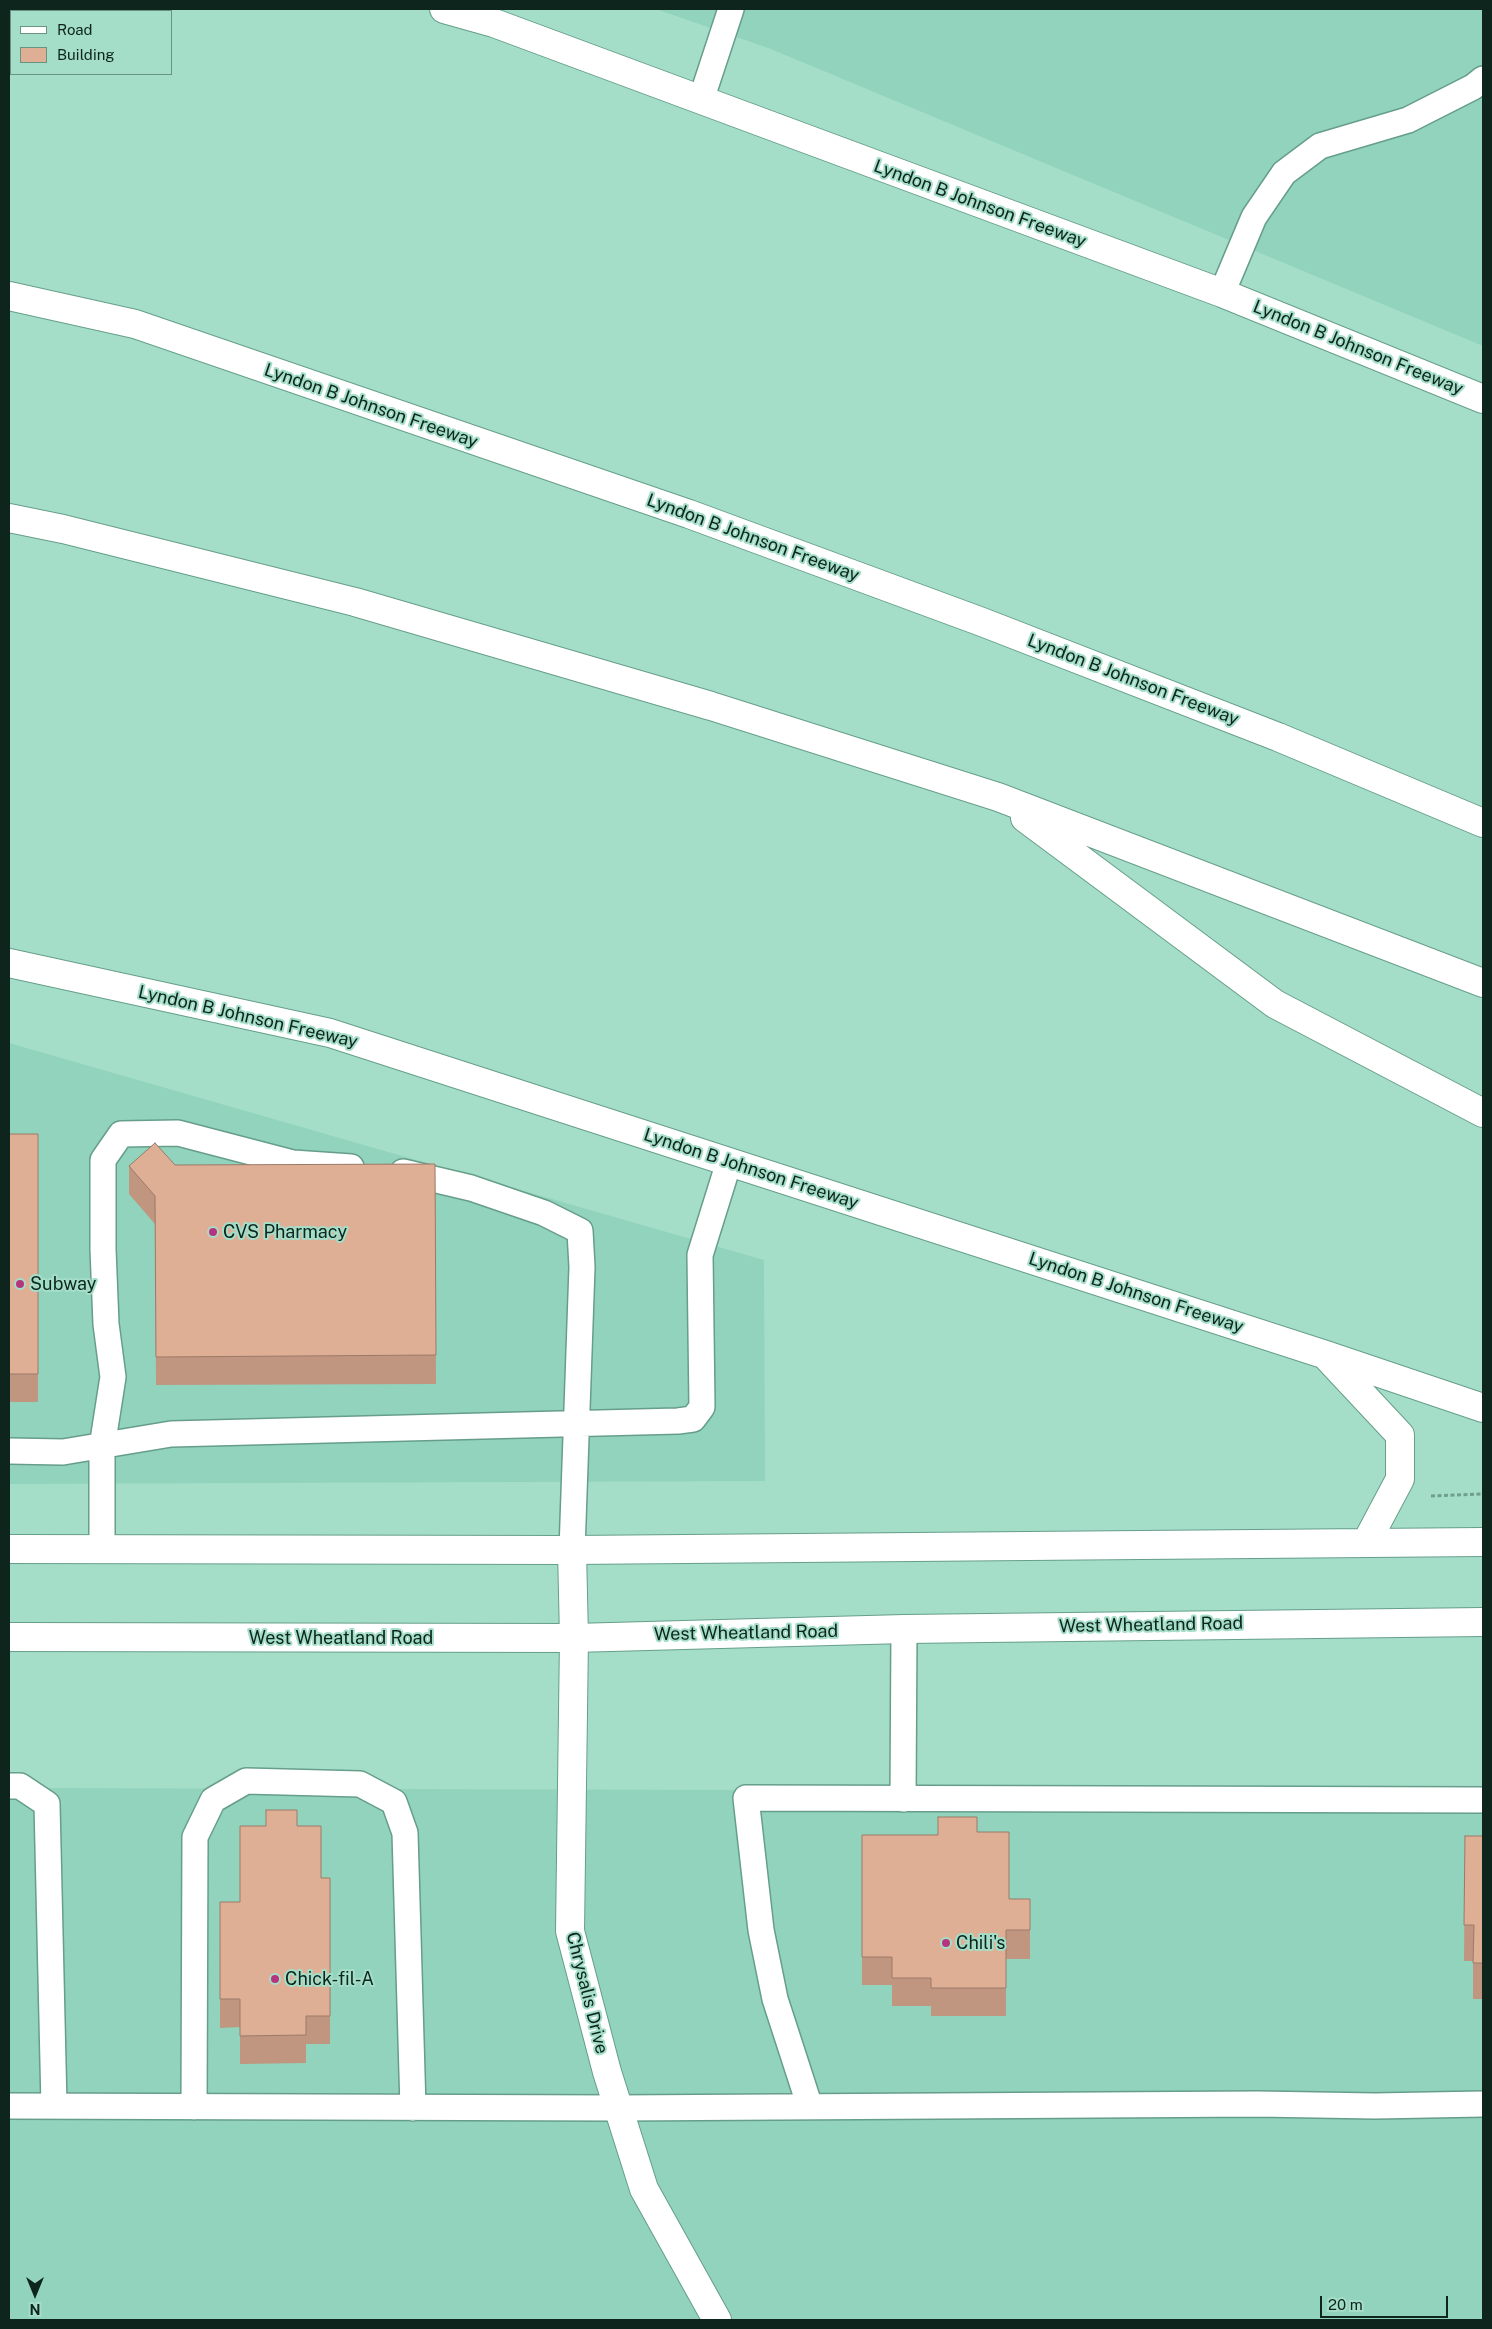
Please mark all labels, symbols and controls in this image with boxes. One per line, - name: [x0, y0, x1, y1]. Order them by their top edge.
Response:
- legend: [10, 10, 172, 75]
- text: Road: [57, 21, 93, 38]
- text: Building: [57, 46, 115, 63]
- street label: Lyndon B Johnson Freeway: [871, 155, 1089, 253]
- street label: Lyndon B Johnson Freeway: [1250, 296, 1466, 400]
- street label: Lyndon B Johnson Freeway: [261, 359, 481, 453]
- street label: Lyndon B Johnson Freeway: [644, 489, 862, 587]
- street label: Lyndon B Johnson Freeway: [1024, 630, 1242, 730]
- street label: Lyndon B Johnson Freeway: [136, 981, 360, 1053]
- street label: Lyndon B Johnson Freeway: [641, 1124, 861, 1214]
- place label: CVS Pharmacy: [223, 1221, 347, 1243]
- marker: CVS Pharmacy: [207, 1226, 219, 1238]
- street label: Lyndon B Johnson Freeway: [1026, 1248, 1246, 1338]
- place label: Subway: [30, 1273, 96, 1295]
- marker: Subway: [14, 1278, 26, 1290]
- street label: West Wheatland Road: [1059, 1613, 1243, 1637]
- street label: West Wheatland Road: [654, 1621, 838, 1645]
- street label: West Wheatland Road: [249, 1627, 433, 1649]
- street label: Chrysalis Drive: [561, 1930, 613, 2056]
- place label: Chili's: [956, 1932, 1005, 1954]
- marker: Chili's: [940, 1937, 952, 1949]
- place label: Chick-fil-A: [285, 1968, 374, 1990]
- marker: Chick-fil-A: [269, 1973, 281, 1985]
- north arrow: [10, 2269, 60, 2319]
- scale bar: [1322, 2286, 1450, 2318]
- text: 20 m: [1328, 2296, 1363, 2313]
- text: N: [30, 2301, 40, 2317]

